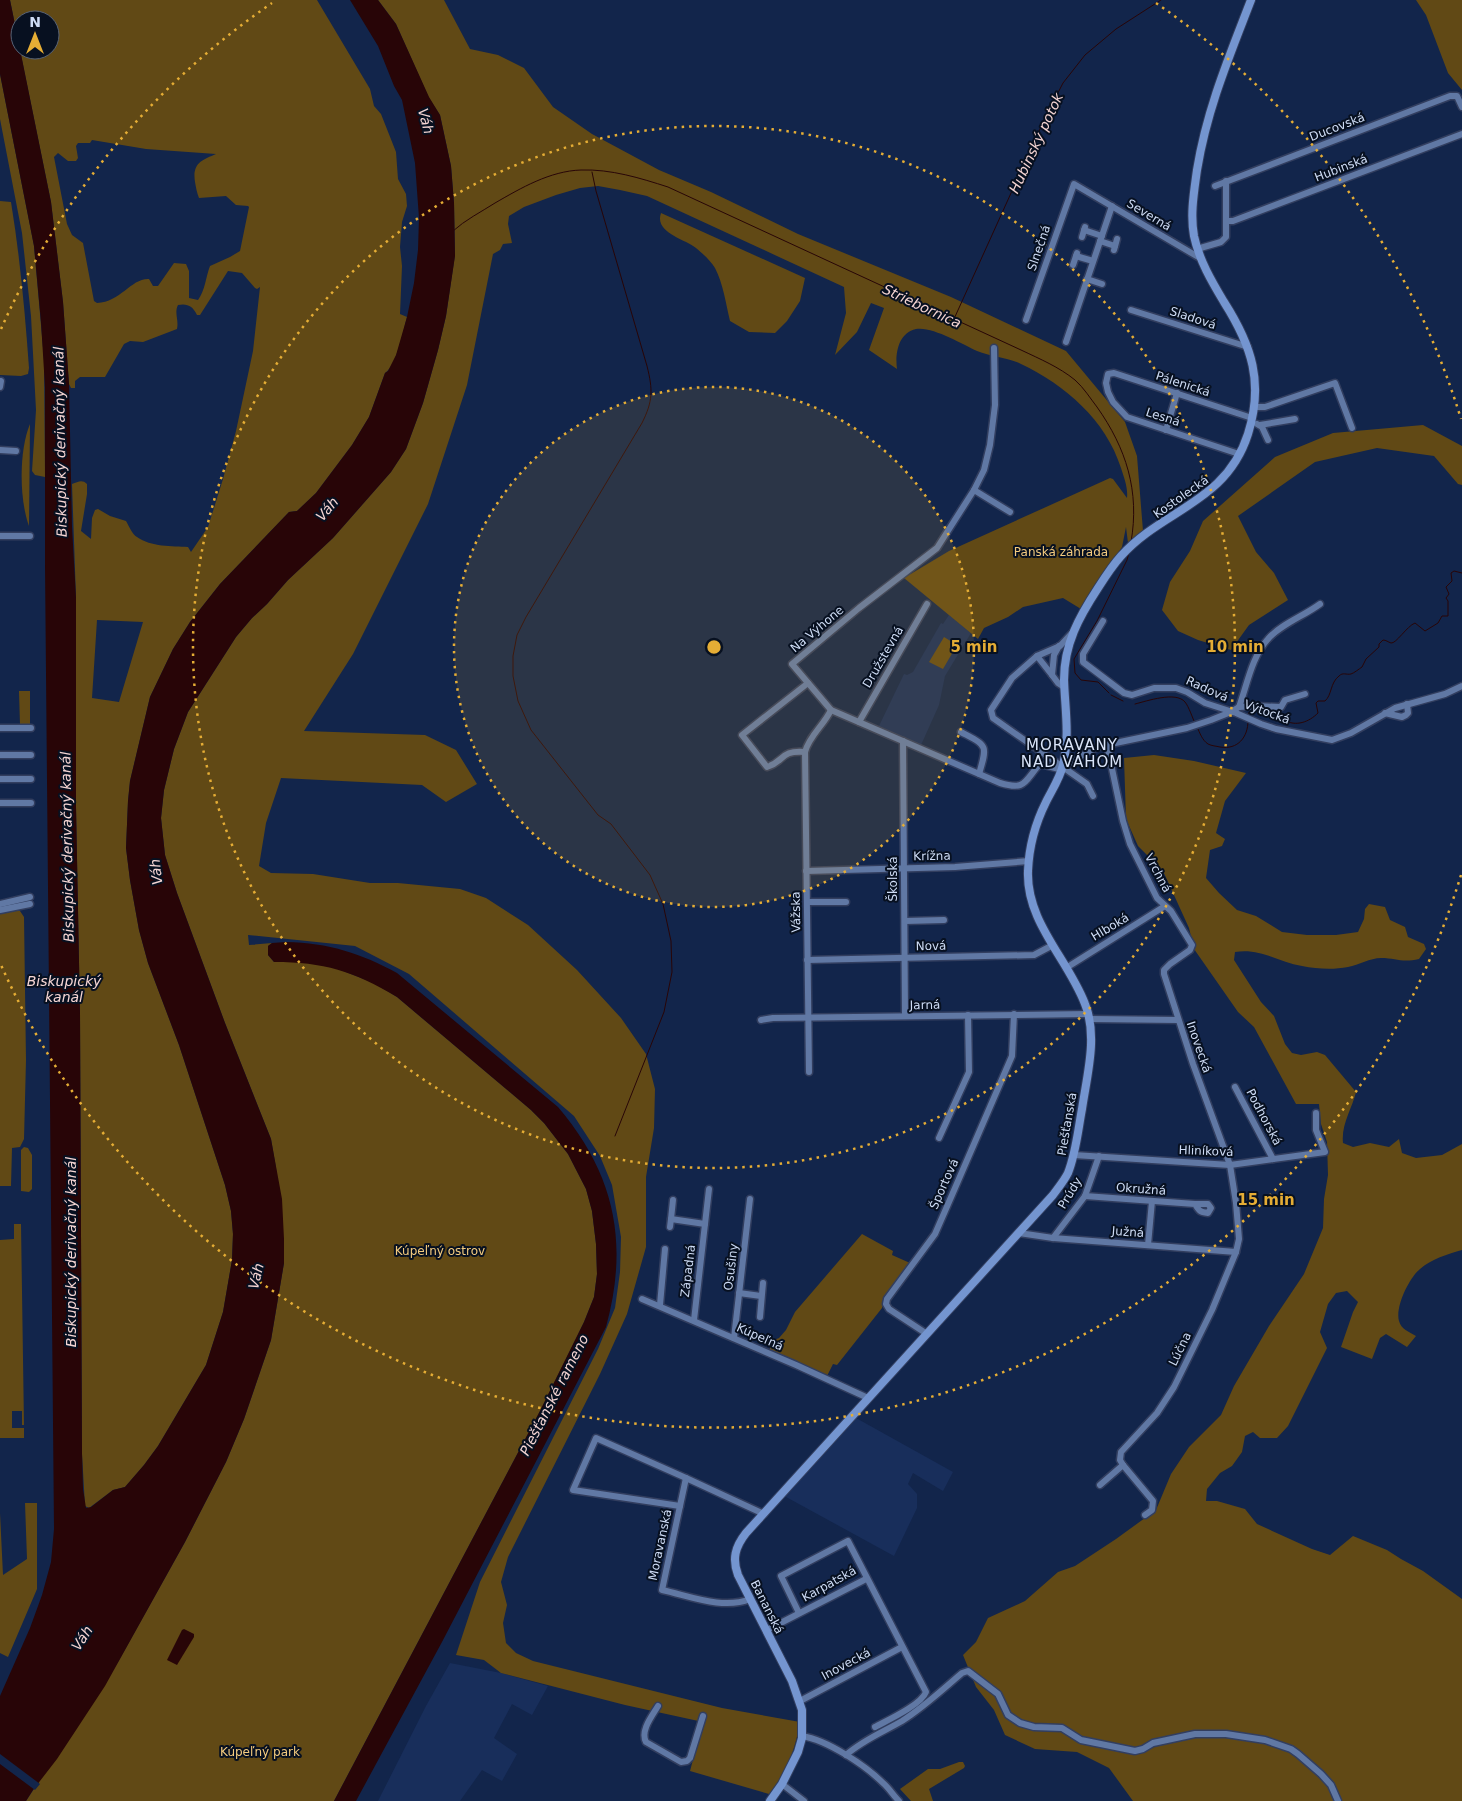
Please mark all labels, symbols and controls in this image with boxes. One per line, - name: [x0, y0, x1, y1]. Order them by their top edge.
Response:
- north arrow: [10, 10, 60, 60]
- text: N: [29, 14, 41, 30]
- water label: Hubinský potok: [1006, 90, 1067, 196]
- water label: Váh: [415, 106, 437, 136]
- street label: Ducovská: [1307, 110, 1367, 144]
- street label: Hubinská: [1313, 152, 1369, 184]
- street label: Severná: [1124, 196, 1174, 234]
- street label: Slnečná: [1025, 223, 1053, 273]
- water label: Striebornica: [880, 281, 964, 331]
- street label: Sladová: [1168, 304, 1218, 332]
- water label: Biskupický derivačný kanál: [50, 347, 70, 537]
- street label: Pálenická: [1154, 369, 1212, 399]
- street label: Lesná: [1144, 405, 1182, 429]
- street label: Kostolecká: [1151, 473, 1211, 521]
- water label: Váh: [312, 494, 342, 524]
- park label: Panská záhrada: [1014, 545, 1108, 559]
- street label: Na Výhone: [788, 603, 846, 655]
- street label: Družstevná: [860, 624, 906, 690]
- centre of rings: [705, 638, 723, 656]
- text: 5 min: [950, 638, 998, 656]
- text: 10 min: [1206, 638, 1264, 656]
- street label: Radová: [1184, 673, 1230, 705]
- street label: Výtocká: [1242, 697, 1292, 727]
- district label: MORAVANY NAD VÁHOM: [1021, 736, 1123, 771]
- water label: Biskupický derivačný kanál: [57, 752, 77, 942]
- street label: Krížna: [913, 849, 951, 863]
- street label: Vrchná: [1142, 851, 1174, 895]
- street label: Školská: [885, 856, 900, 902]
- water label: Váh: [146, 858, 166, 886]
- street label: Vážska: [789, 891, 803, 933]
- street label: Hlboká: [1089, 910, 1131, 944]
- street label: Nová: [915, 939, 947, 953]
- water label: Biskupický kanál: [27, 973, 102, 1005]
- street label: Jarná: [909, 998, 940, 1012]
- street label: Inovecká: [1184, 1019, 1214, 1075]
- street label: Podhorská: [1243, 1086, 1285, 1148]
- street label: Piešťanská: [1055, 1091, 1079, 1157]
- street label: Hliníková: [1178, 1143, 1234, 1159]
- street label: Športová: [926, 1156, 961, 1212]
- water label: Biskupický derivačný kanál: [63, 1157, 79, 1347]
- street label: Prúdy: [1055, 1175, 1085, 1211]
- street label: Okružná: [1115, 1180, 1167, 1198]
- text: 15 min: [1237, 1191, 1295, 1209]
- street label: Južná: [1110, 1224, 1145, 1240]
- street label: Osušiny: [721, 1243, 741, 1291]
- park label: Kúpeľný ostrov: [395, 1244, 485, 1258]
- street label: Západná: [678, 1244, 698, 1298]
- water label: Váh: [245, 1261, 267, 1291]
- street label: Kúpeľná: [735, 1321, 785, 1353]
- street label: Lúčna: [1166, 1330, 1194, 1368]
- water label: Piešťanské rameno: [517, 1332, 591, 1458]
- street label: Moravanská: [646, 1508, 674, 1582]
- street label: Karpatská: [799, 1563, 859, 1605]
- street label: Bananská: [747, 1578, 787, 1636]
- water label: Váh: [68, 1623, 96, 1653]
- street label: Inovecká: [819, 1645, 873, 1683]
- park label: Kúpeľný park: [220, 1745, 300, 1759]

